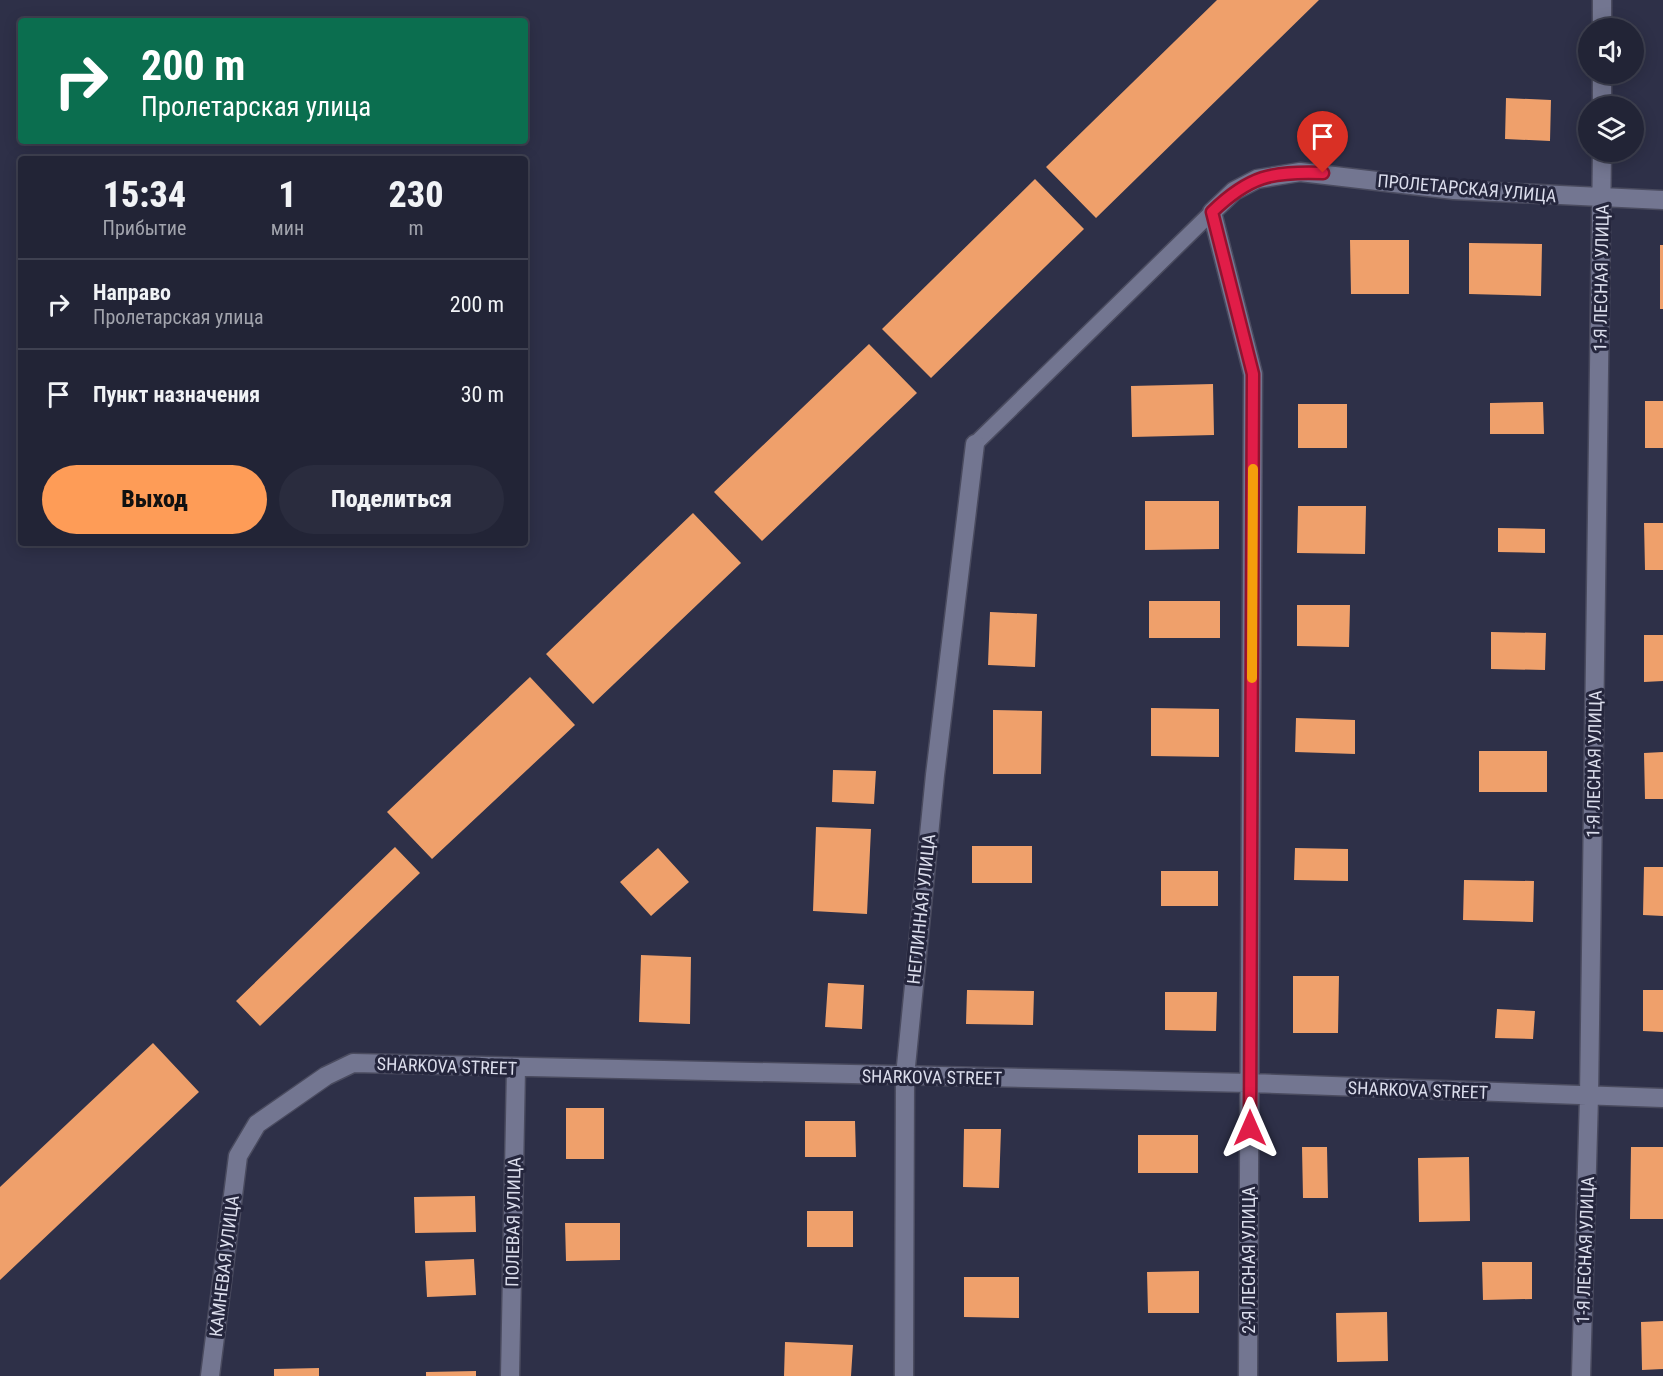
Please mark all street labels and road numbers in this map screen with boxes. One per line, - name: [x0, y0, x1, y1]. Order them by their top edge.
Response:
- street label: ПРОЛЕТАРСКАЯ УЛИЦА: [1377, 170, 1558, 206]
- street label: 1-Я ЛЕСНАЯ УЛИЦА: [1589, 203, 1613, 352]
- street label: 1-Я ЛЕСНАЯ УЛИЦА: [1582, 689, 1606, 838]
- street label: НЕГЛИННАЯ УЛИЦА: [903, 832, 939, 985]
- street label: SHARKOVA STREET: [376, 1053, 518, 1079]
- street label: SHARKOVA STREET: [862, 1065, 1002, 1089]
- street label: SHARKOVA STREET: [1347, 1077, 1489, 1103]
- street label: ПОЛЕВАЯ УЛИЦА: [501, 1156, 525, 1287]
- street label: 1-Я ЛЕСНАЯ УЛИЦА: [1572, 1175, 1598, 1324]
- street label: 2-Я ЛЕСНАЯ УЛИЦА: [1238, 1186, 1259, 1334]
- street label: КАМНЕВАЯ УЛИЦА: [205, 1193, 243, 1338]

